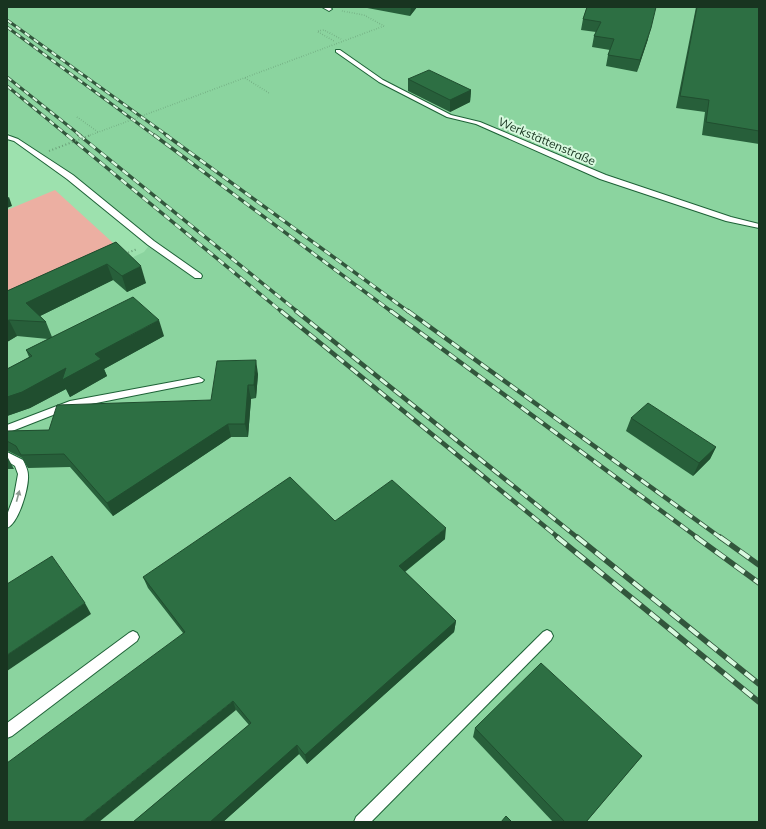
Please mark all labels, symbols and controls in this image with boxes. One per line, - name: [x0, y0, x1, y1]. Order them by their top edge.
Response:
- street label: Werkstättenstraße: [496, 114, 598, 168]
- one-way arrow: [15, 490, 21, 502]

